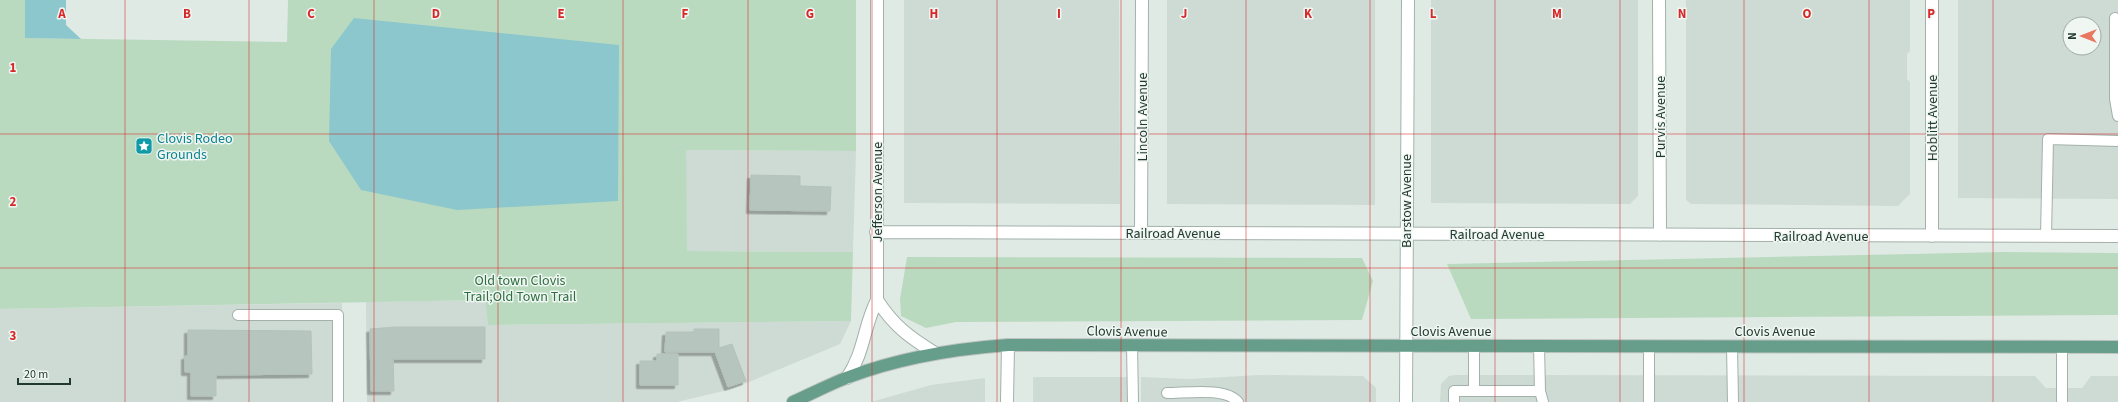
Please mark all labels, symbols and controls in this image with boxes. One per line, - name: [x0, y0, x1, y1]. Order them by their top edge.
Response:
- text: A: [57, 5, 66, 23]
- text: B: [183, 5, 191, 23]
- text: C: [307, 5, 315, 23]
- text: D: [432, 5, 440, 23]
- text: E: [557, 5, 565, 23]
- text: F: [682, 5, 689, 23]
- text: G: [806, 5, 814, 23]
- text: H: [930, 5, 938, 23]
- text: I: [1057, 5, 1061, 23]
- text: J: [1181, 5, 1187, 23]
- text: K: [1304, 5, 1313, 23]
- text: L: [1430, 5, 1437, 23]
- text: M: [1552, 5, 1562, 23]
- text: N: [1678, 5, 1686, 23]
- text: O: [1803, 5, 1812, 23]
- text: P: [1927, 5, 1935, 23]
- north arrow: [2062, 16, 2102, 56]
- text: N: [2065, 32, 2080, 40]
- text: 1: [10, 59, 17, 77]
- street label: Lincoln Avenue: [1133, 73, 1153, 161]
- street label: Hoblitt Avenue: [1923, 75, 1943, 161]
- street label: Purvis Avenue: [1651, 76, 1671, 158]
- place label: Clovis Rodeo Grounds: [157, 129, 232, 165]
- place icon: Clovis Rodeo Grounds: [134, 136, 154, 156]
- street label: Jefferson Avenue: [868, 142, 888, 242]
- street label: Barstow Avenue: [1397, 154, 1417, 248]
- text: 2: [10, 193, 17, 211]
- street label: Railroad Avenue: [1126, 224, 1220, 244]
- street label: Railroad Avenue: [1450, 225, 1544, 245]
- street label: Railroad Avenue: [1774, 227, 1868, 247]
- park label: Old town Clovis Trail;Old Town Trail: [464, 271, 577, 307]
- street label: Clovis Avenue: [1086, 321, 1168, 343]
- street label: Clovis Avenue: [1411, 322, 1491, 342]
- street label: Clovis Avenue: [1735, 322, 1815, 342]
- text: 3: [10, 327, 17, 345]
- scale bar: [18, 360, 70, 386]
- text: 20 m: [24, 366, 48, 383]

